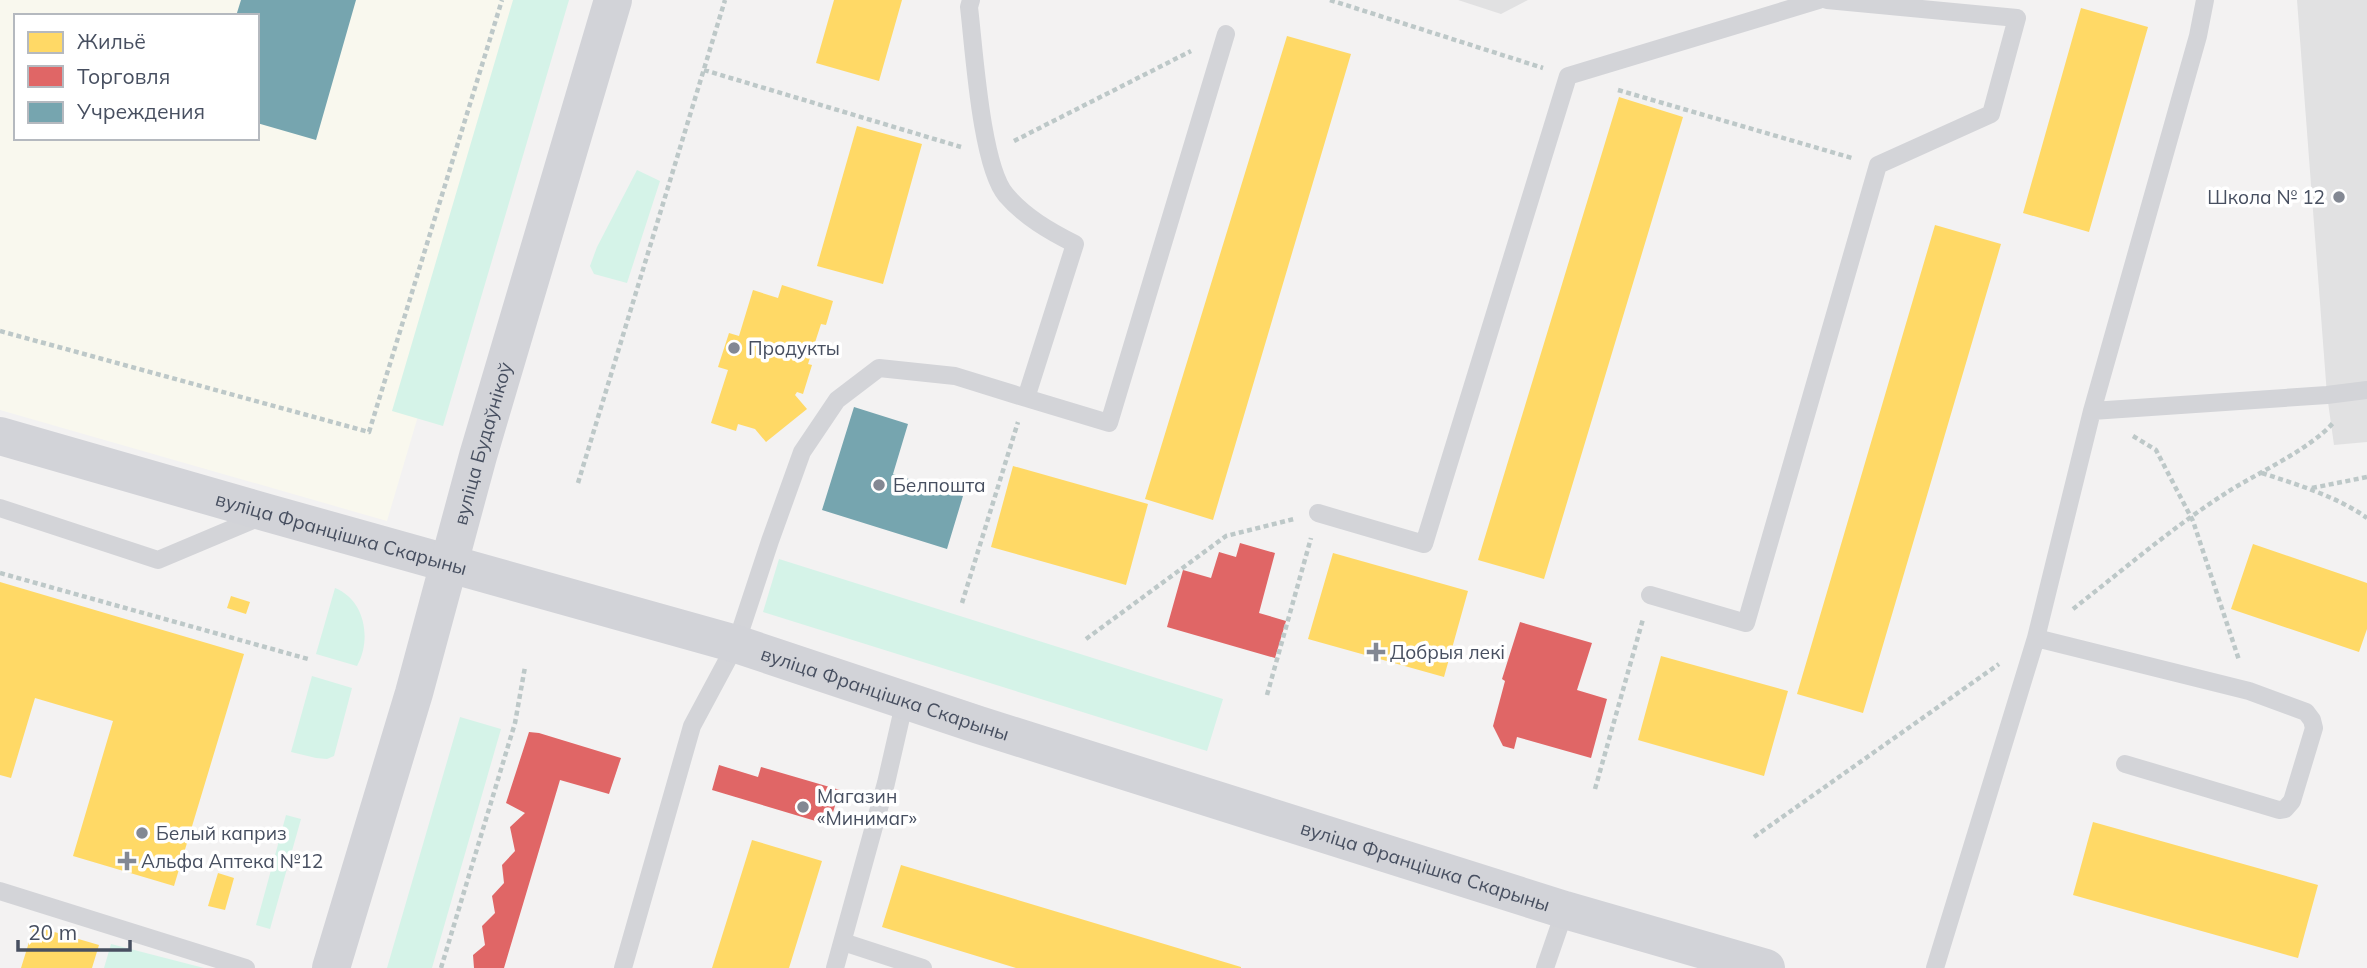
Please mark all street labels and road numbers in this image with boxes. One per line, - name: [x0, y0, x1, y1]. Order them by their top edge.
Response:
- street label: вуліца Будаўнікоў: [448, 359, 517, 528]
- street label: вуліца Францішка Скарыны: [213, 487, 470, 580]
- street label: вуліца Францішка Скарыны: [758, 641, 1012, 746]
- street label: вуліца Францішка Скарыны: [1298, 815, 1553, 917]

